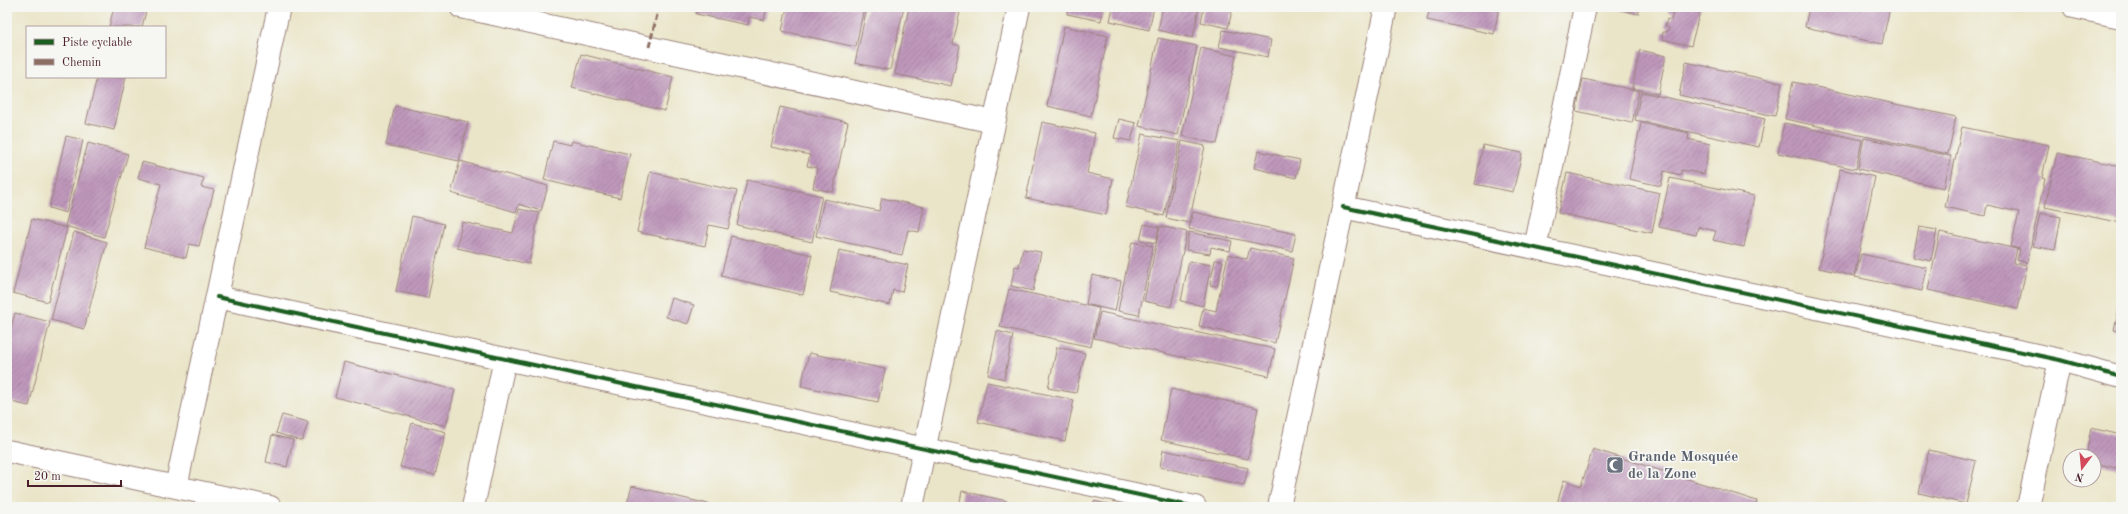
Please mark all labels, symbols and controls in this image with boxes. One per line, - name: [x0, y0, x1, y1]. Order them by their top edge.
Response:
- legend: [26, 26, 166, 78]
- text: Piste cyclable: [62, 37, 132, 49]
- text: Chemin: [62, 57, 102, 69]
- north arrow: [2062, 448, 2102, 488]
- place label: Grande Mosquée de la Zone: [1628, 450, 1738, 482]
- mosque icon: Grande Mosquée de la Zone: [1605, 455, 1625, 475]
- scale bar: [28, 462, 121, 488]
- text: N: [2074, 470, 2085, 483]
- text: 20 m: [34, 471, 61, 483]

